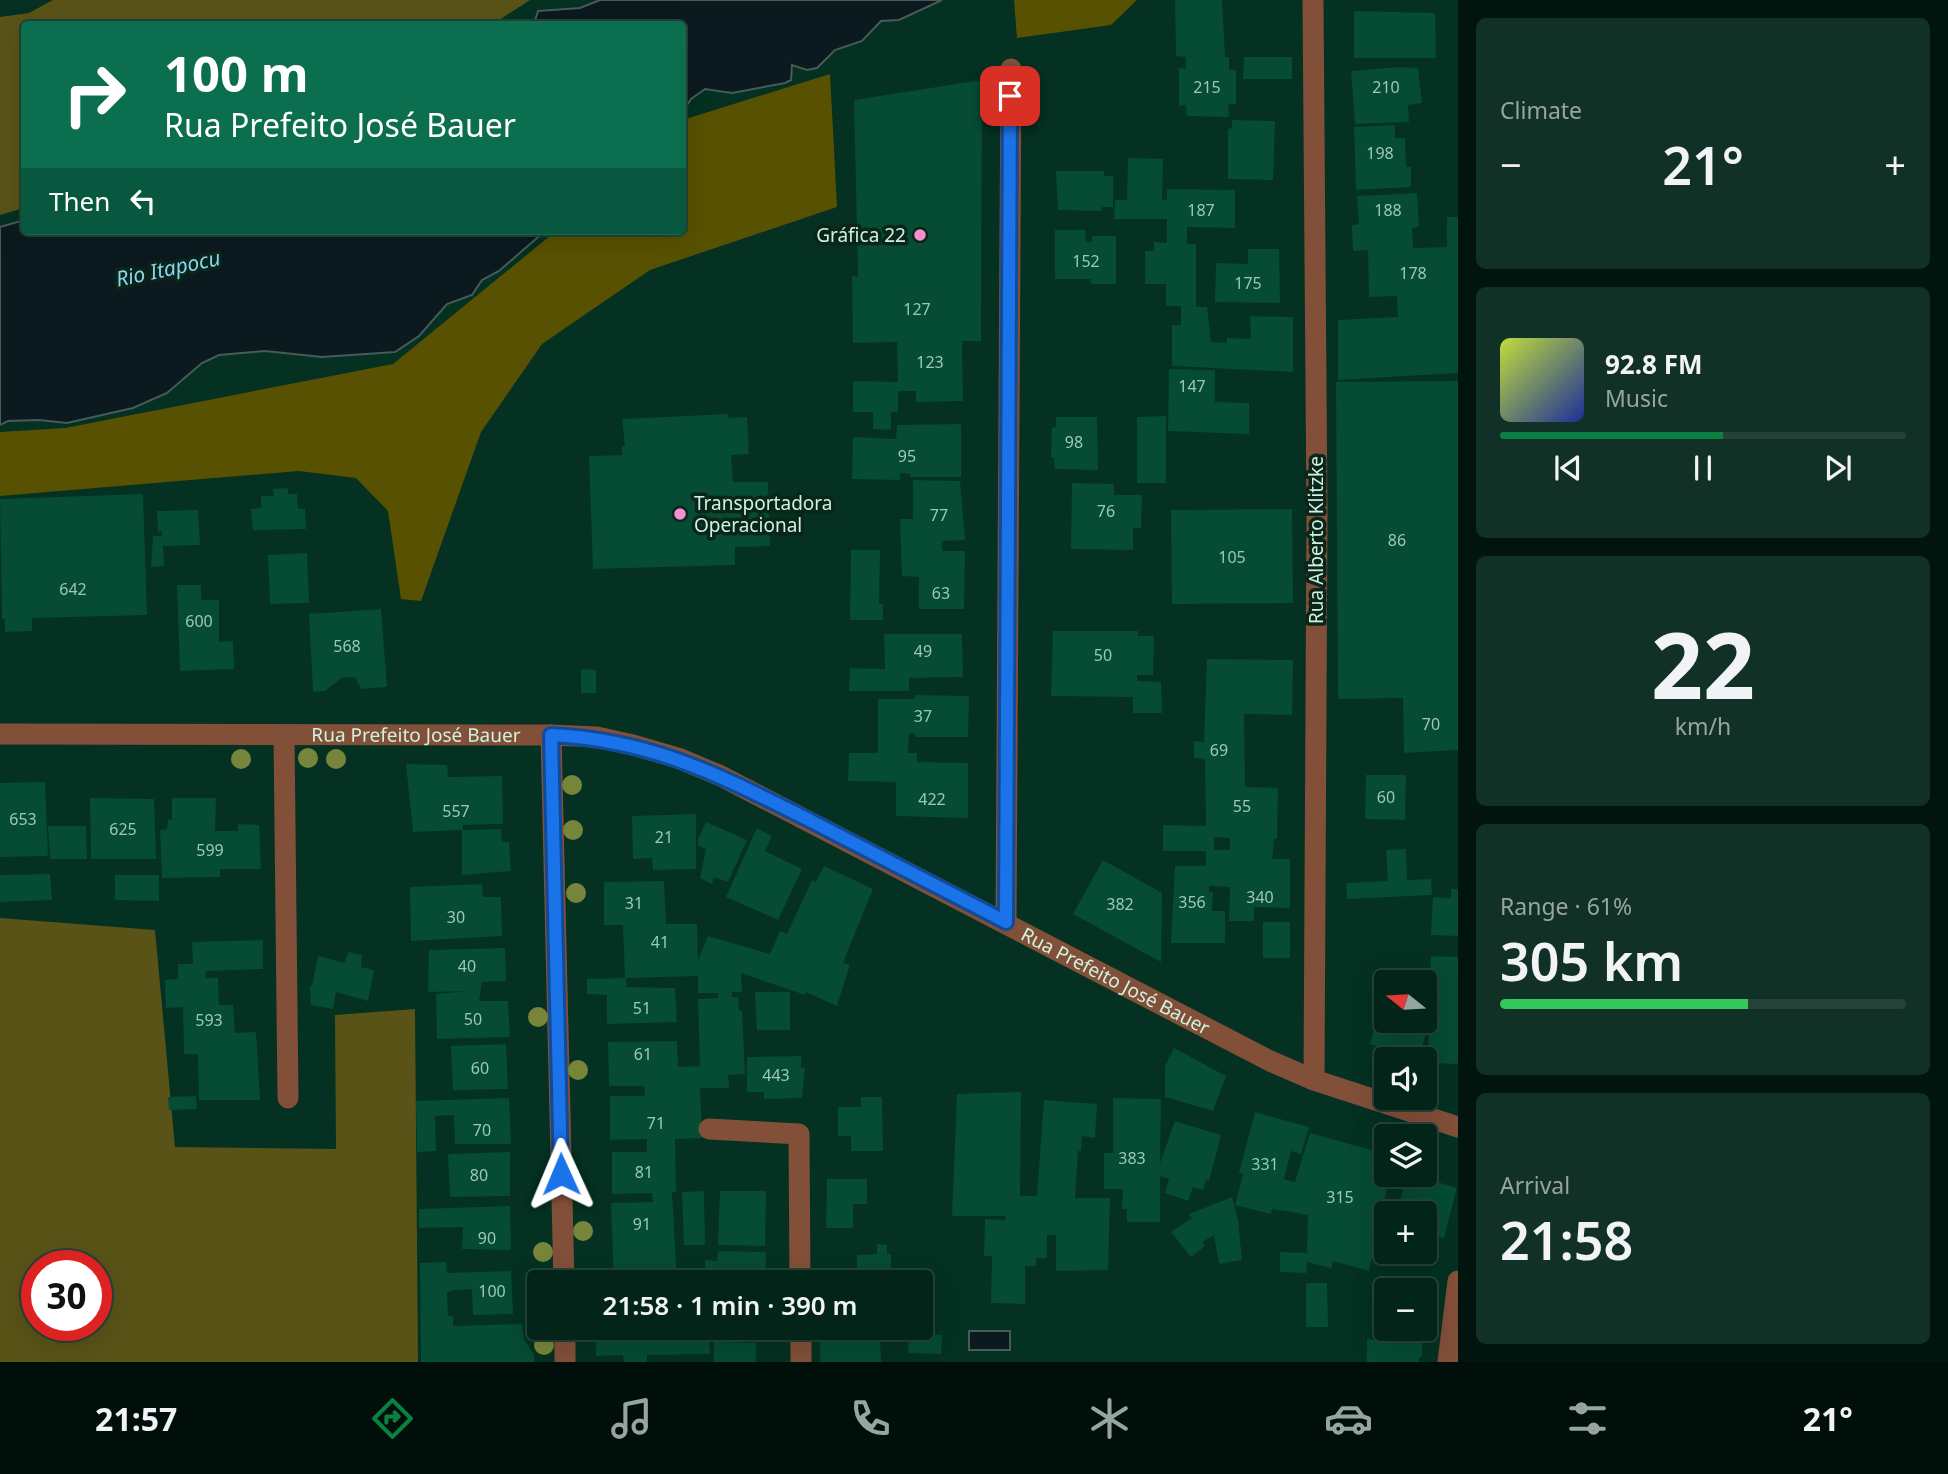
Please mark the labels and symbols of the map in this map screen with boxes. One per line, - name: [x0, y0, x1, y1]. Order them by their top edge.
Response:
- pin: [980, 66, 1040, 126]
- house number: 215: [1193, 76, 1221, 98]
- house number: 210: [1372, 76, 1400, 98]
- house number: 198: [1366, 142, 1394, 164]
- house number: 187: [1187, 199, 1215, 221]
- house number: 188: [1374, 199, 1402, 221]
- place label: Gráfica 22: [816, 222, 906, 248]
- marker: Gráfica 22: [912, 227, 928, 243]
- water label: Rio Itapocu: [113, 243, 223, 293]
- house number: 152: [1072, 250, 1100, 272]
- house number: 178: [1399, 262, 1427, 284]
- house number: 175: [1234, 272, 1262, 294]
- house number: 127: [903, 298, 931, 320]
- house number: 123: [916, 351, 944, 373]
- house number: 147: [1178, 375, 1206, 397]
- house number: 98: [1065, 431, 1083, 453]
- house number: 95: [898, 445, 916, 467]
- street label: Rua Alberto Klitzke: [1303, 456, 1329, 624]
- place label: Transportadora Operacional: [694, 490, 832, 538]
- house number: 76: [1097, 500, 1115, 522]
- house number: 77: [930, 504, 948, 526]
- marker: Transportadora Operacional: [672, 506, 688, 522]
- house number: 86: [1388, 529, 1406, 551]
- house number: 105: [1218, 546, 1246, 568]
- house number: 642: [59, 578, 87, 600]
- house number: 63: [932, 582, 950, 604]
- house number: 600: [185, 610, 213, 632]
- house number: 568: [333, 635, 361, 657]
- house number: 49: [914, 640, 932, 662]
- house number: 50: [1094, 644, 1112, 666]
- house number: 37: [914, 705, 932, 727]
- house number: 70: [1422, 713, 1440, 735]
- street label: Rua Prefeito José Bauer: [311, 722, 521, 748]
- house number: 69: [1210, 739, 1228, 761]
- house number: 60: [1377, 786, 1395, 808]
- house number: 422: [918, 788, 946, 810]
- house number: 55: [1233, 795, 1251, 817]
- house number: 557: [442, 800, 470, 822]
- house number: 653: [9, 808, 37, 830]
- house number: 625: [109, 818, 137, 840]
- house number: 21: [655, 826, 673, 848]
- house number: 599: [196, 839, 224, 861]
- house number: 340: [1246, 886, 1274, 908]
- house number: 356: [1178, 891, 1206, 913]
- house number: 31: [625, 892, 643, 914]
- house number: 382: [1106, 893, 1134, 915]
- house number: 30: [447, 906, 465, 928]
- street label: Rua Prefeito José Bauer: [1017, 921, 1215, 1041]
- house number: 41: [651, 931, 669, 953]
- house number: 40: [458, 955, 476, 977]
- north arrow: [1374, 970, 1437, 1032]
- house number: 51: [633, 997, 651, 1019]
- house number: 50: [464, 1008, 482, 1030]
- house number: 593: [195, 1009, 223, 1031]
- house number: 61: [634, 1043, 652, 1065]
- house number: 60: [471, 1057, 489, 1079]
- house number: 443: [762, 1064, 790, 1086]
- house number: 71: [647, 1112, 665, 1134]
- house number: 70: [473, 1119, 491, 1141]
- position arrow: [524, 1137, 598, 1211]
- house number: 383: [1118, 1147, 1146, 1169]
- house number: 331: [1251, 1153, 1279, 1175]
- house number: 81: [635, 1161, 653, 1183]
- house number: 80: [470, 1164, 488, 1186]
- house number: 315: [1326, 1186, 1354, 1208]
- house number: 91: [633, 1213, 651, 1235]
- house number: 90: [478, 1227, 496, 1249]
- speed limit sign: 30: [21, 1250, 112, 1341]
- house number: 100: [478, 1280, 506, 1302]

